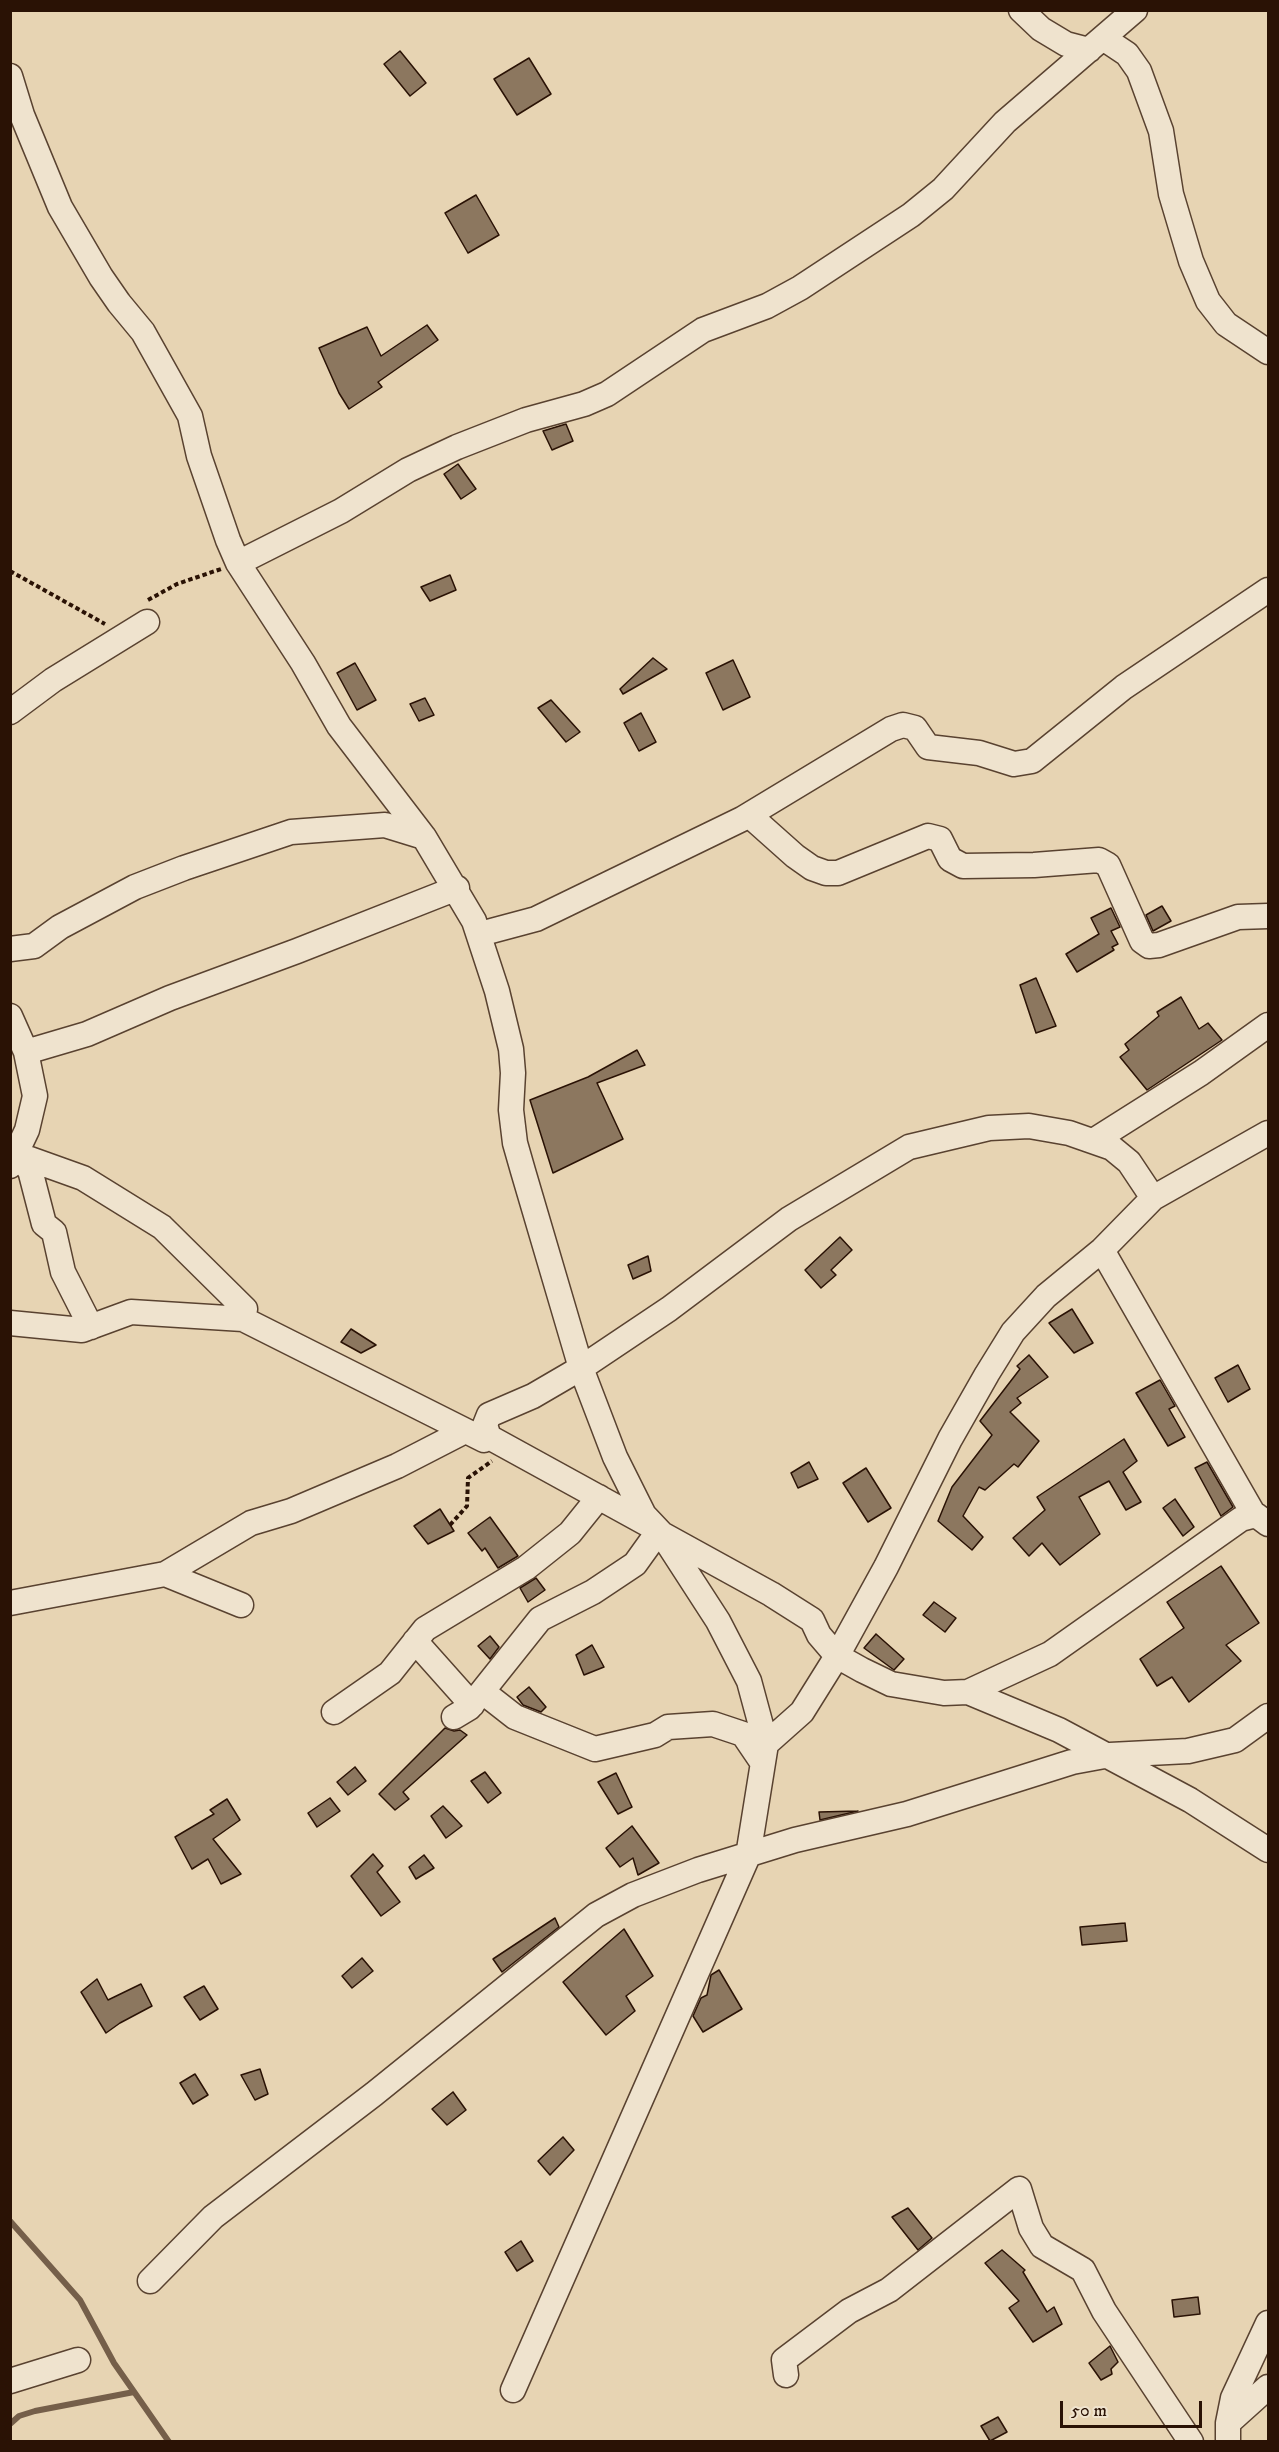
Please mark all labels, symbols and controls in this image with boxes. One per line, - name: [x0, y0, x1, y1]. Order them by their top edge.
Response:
- scale bar: [1063, 2389, 1206, 2427]
- text: 50 m: [1071, 2400, 1107, 2422]

